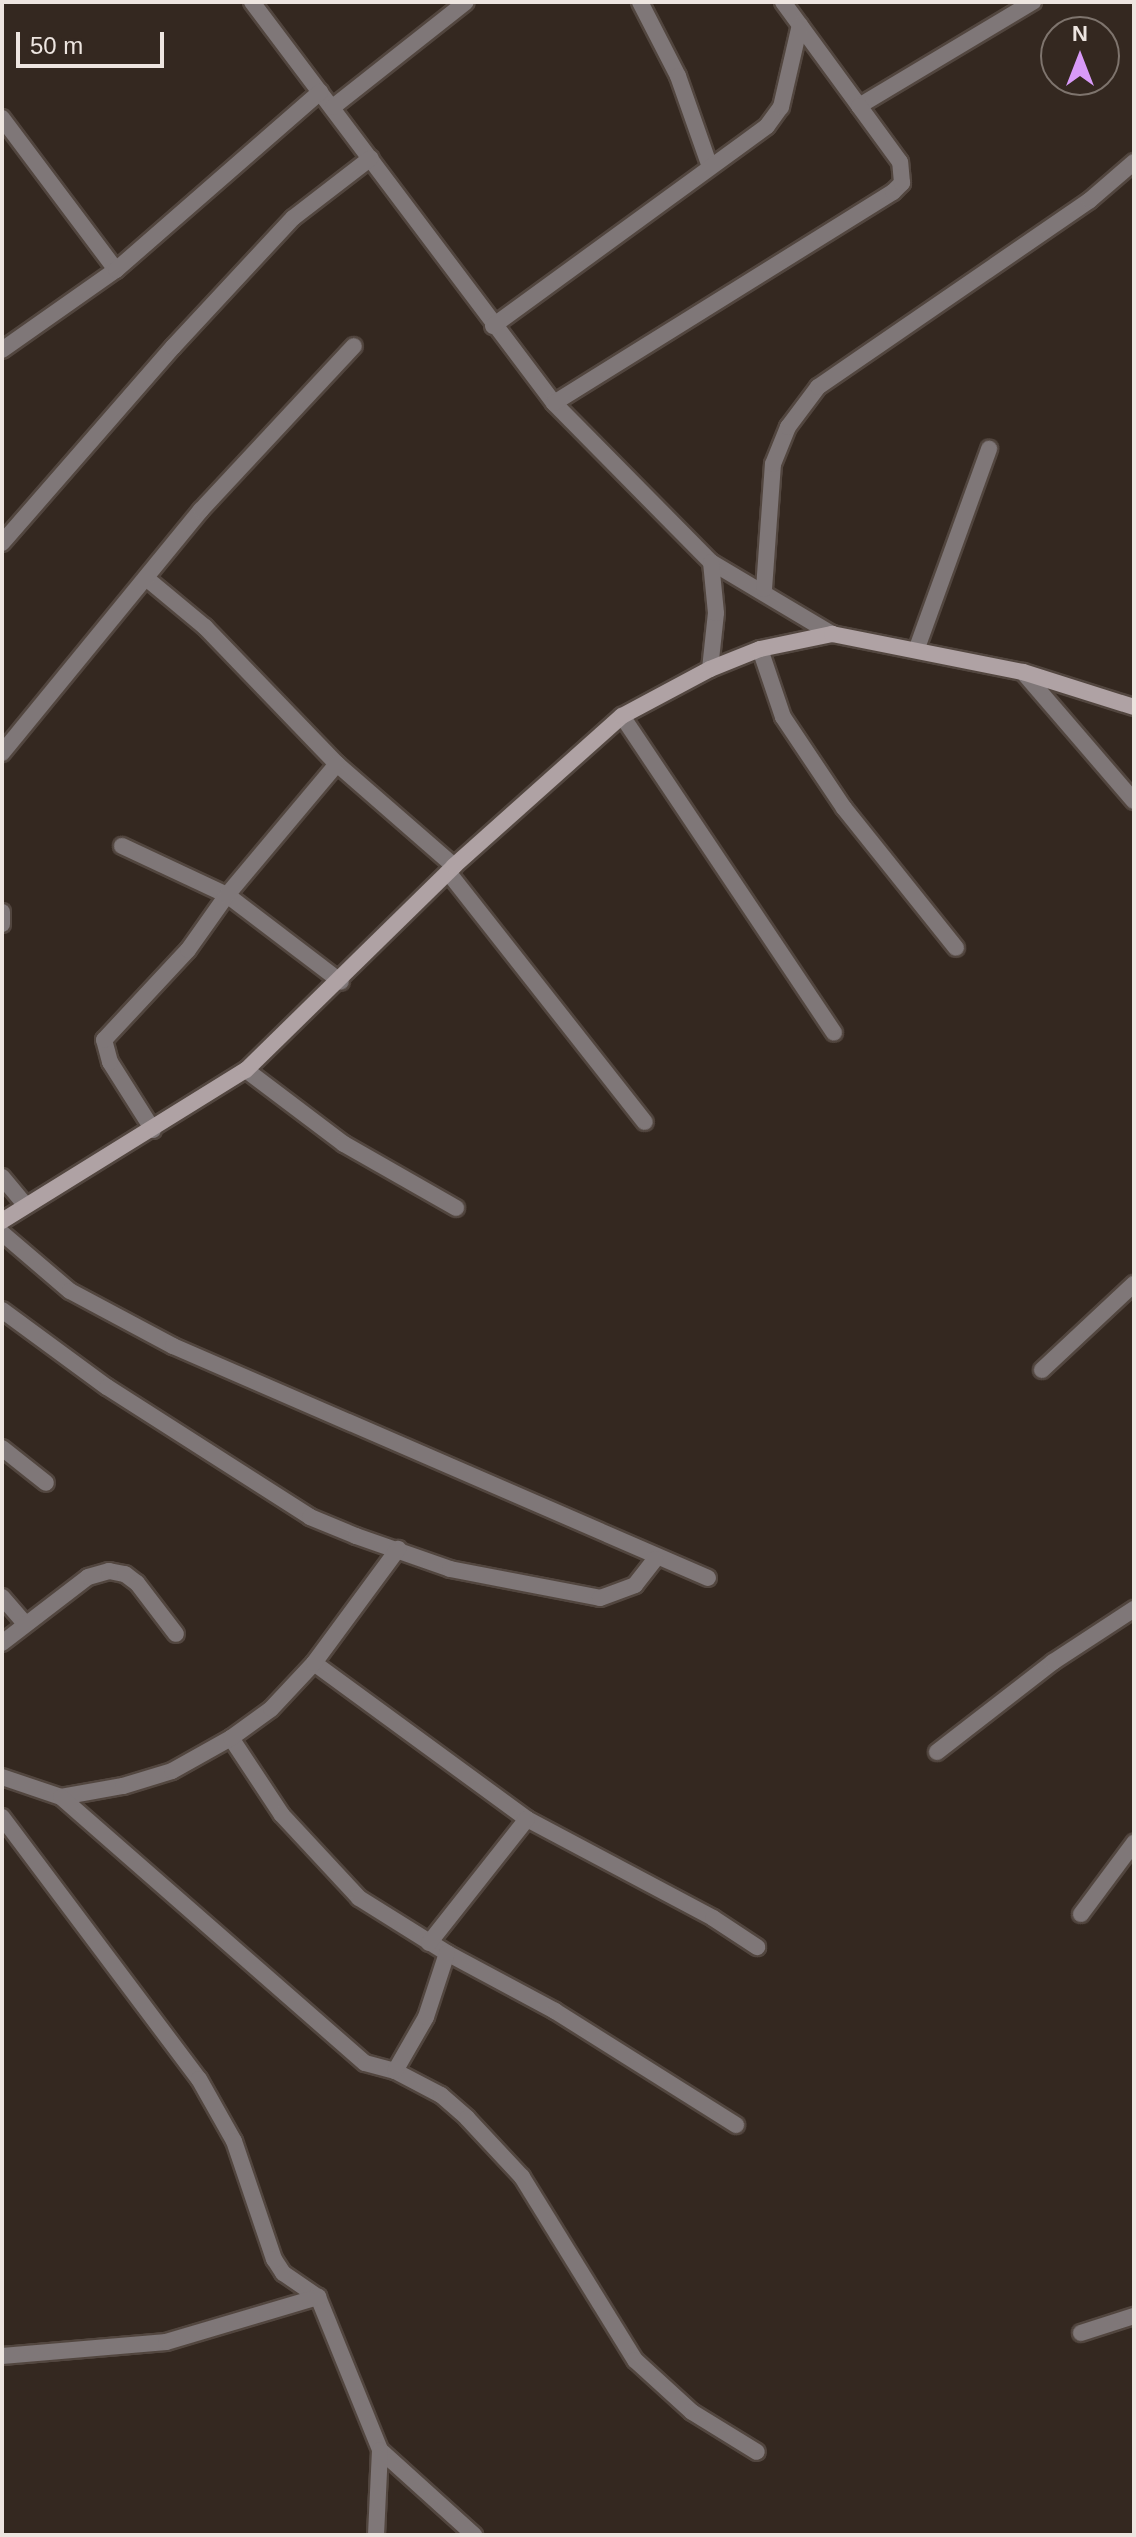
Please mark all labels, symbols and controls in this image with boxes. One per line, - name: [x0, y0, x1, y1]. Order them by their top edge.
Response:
- scale bar: [20, 16, 168, 66]
- north arrow: [1040, 16, 1120, 96]
- text: N: [1072, 21, 1088, 46]
- text: 50 m: [30, 32, 83, 59]

